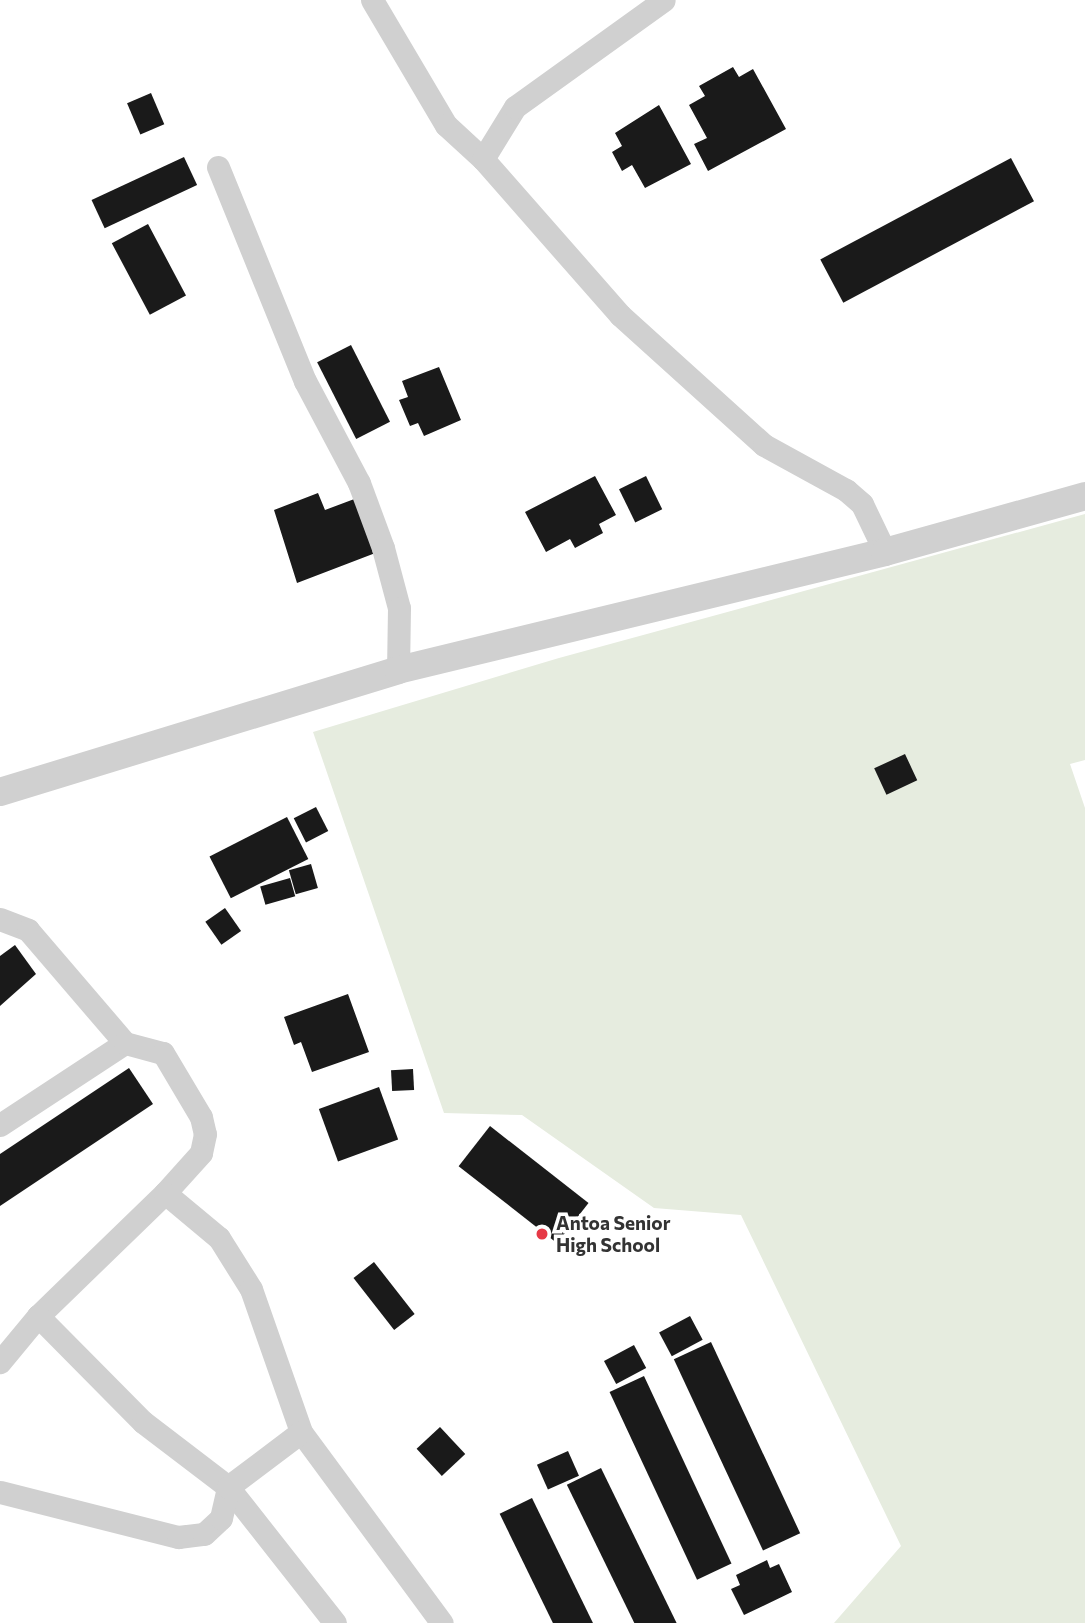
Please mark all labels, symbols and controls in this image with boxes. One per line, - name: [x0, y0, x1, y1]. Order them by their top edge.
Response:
- place label: Antoa Senior High School: [556, 1212, 670, 1256]
- marker: Antoa Senior High School: [534, 1226, 550, 1242]

